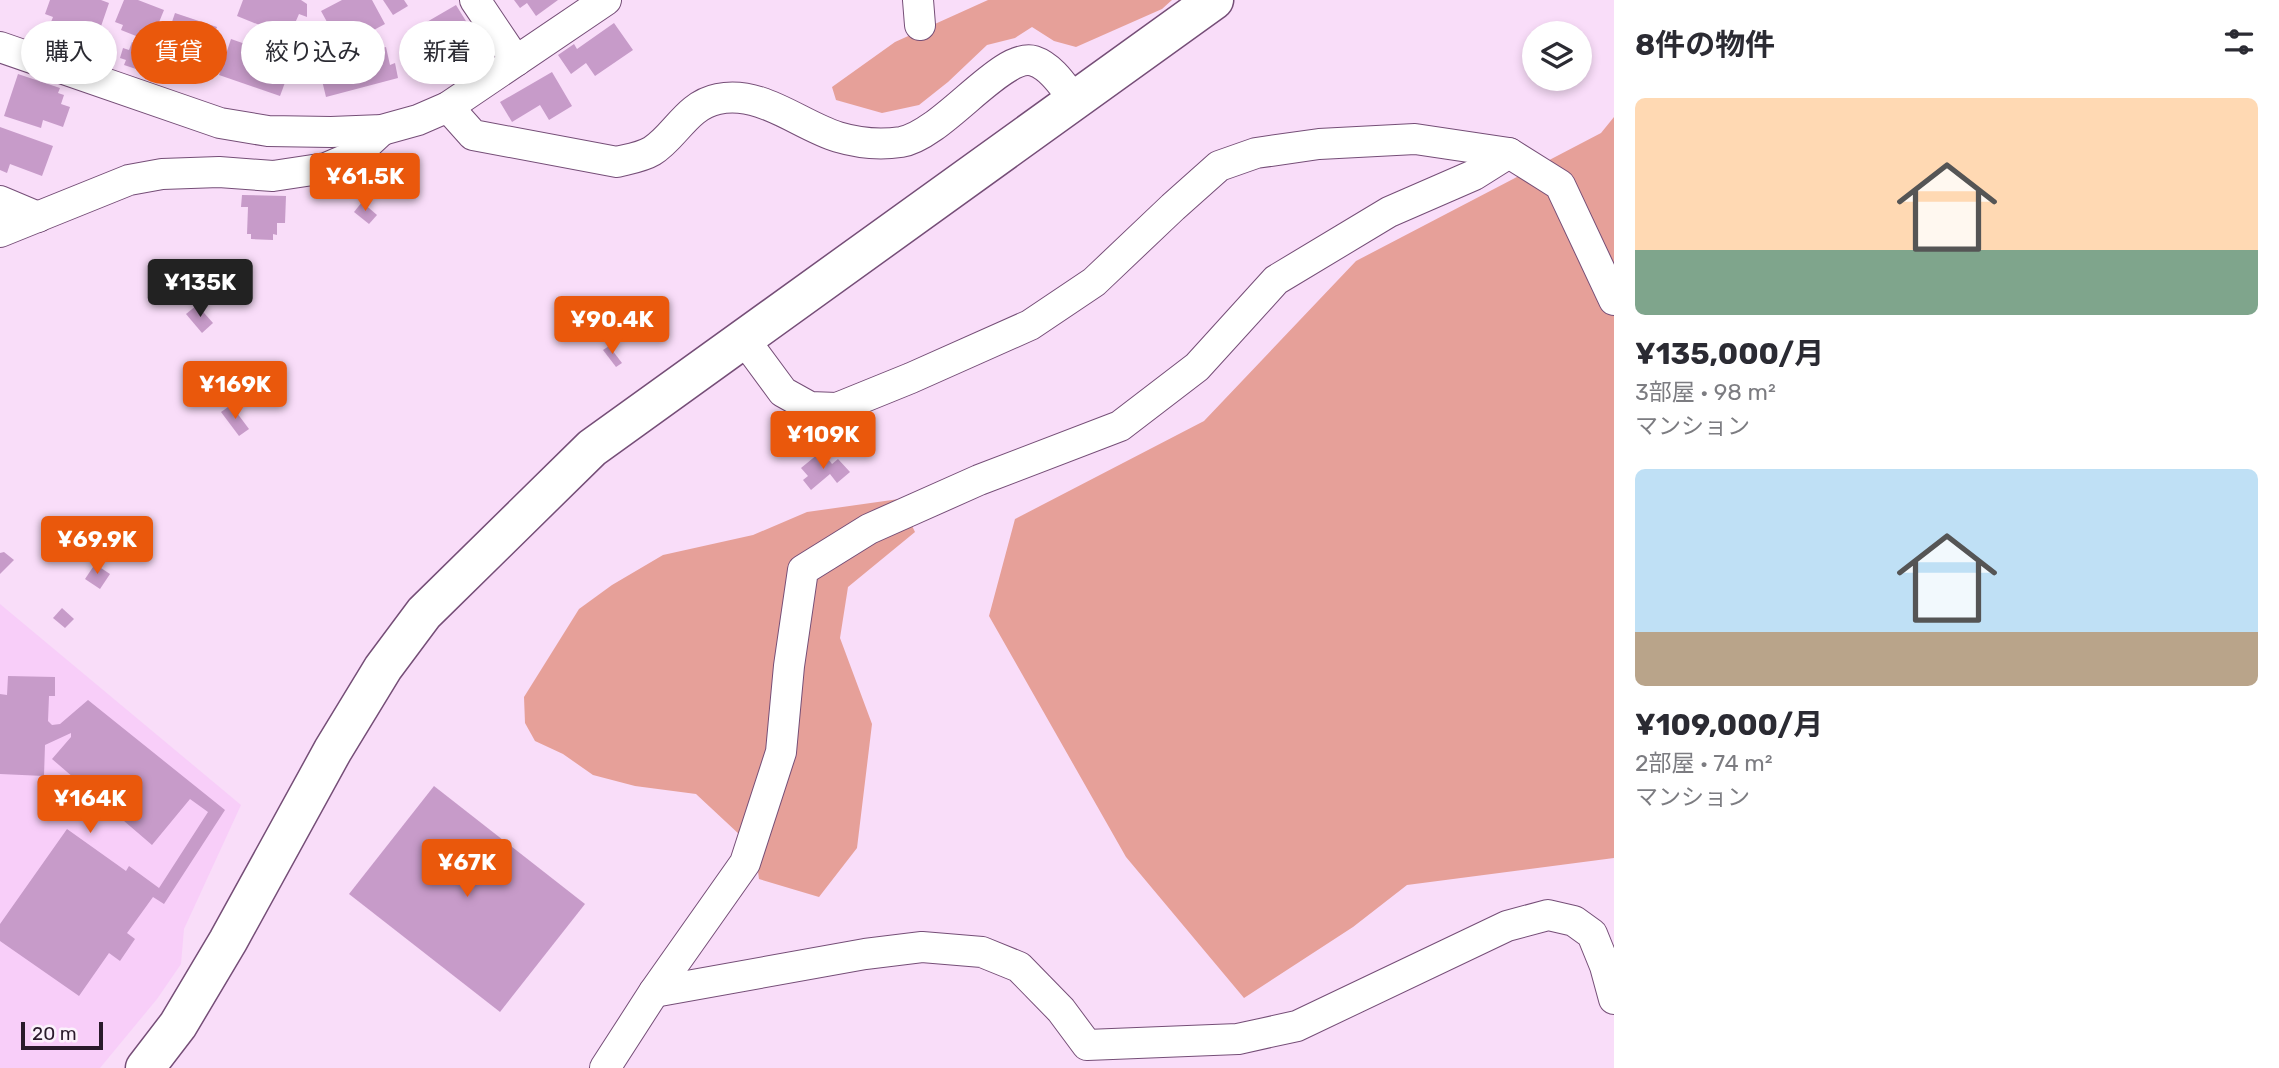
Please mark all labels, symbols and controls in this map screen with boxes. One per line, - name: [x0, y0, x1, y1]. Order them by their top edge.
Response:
- chip: 購入: [21, 21, 117, 84]
- chip: 賃貸: [131, 21, 227, 84]
- chip: 絞り込み: [241, 21, 385, 84]
- chip: 新着: [399, 21, 495, 84]
- map controls: [1522, 21, 1592, 91]
- button: layers: [1522, 21, 1592, 91]
- icon: filters: [2220, 23, 2258, 61]
- text: 8件の物件: [1635, 27, 1775, 63]
- icon: home: [1884, 144, 2010, 270]
- pin: ¥61.5K: [308, 154, 422, 213]
- text: ¥61.5K: [326, 162, 404, 190]
- pin: ¥135K: [151, 260, 249, 319]
- text: ¥135K: [164, 268, 236, 296]
- pin: ¥90.4K: [555, 296, 669, 356]
- text: ¥90.4K: [570, 305, 654, 333]
- text: ¥135,000/月: [1635, 336, 1824, 372]
- pin: ¥169K: [186, 362, 284, 421]
- text: ¥169K: [199, 370, 271, 398]
- text: 3部屋 · 98 m²: [1635, 378, 1776, 406]
- pin: ¥109K: [774, 412, 872, 471]
- text: マンション: [1635, 412, 1750, 440]
- text: ¥109K: [787, 420, 859, 448]
- icon: home: [1884, 515, 2010, 641]
- pin: ¥69.9K: [40, 516, 154, 576]
- text: ¥69.9K: [57, 525, 137, 553]
- text: ¥109,000/月: [1635, 707, 1823, 743]
- text: 2部屋 · 74 m²: [1635, 749, 1773, 777]
- pin: ¥164K: [41, 776, 139, 835]
- text: マンション: [1635, 783, 1750, 811]
- text: ¥164K: [53, 784, 127, 812]
- pin: ¥67K: [426, 839, 508, 899]
- text: ¥67K: [438, 848, 496, 876]
- scale bar: [21, 1019, 103, 1051]
- text: 20 m: [32, 1022, 77, 1045]

